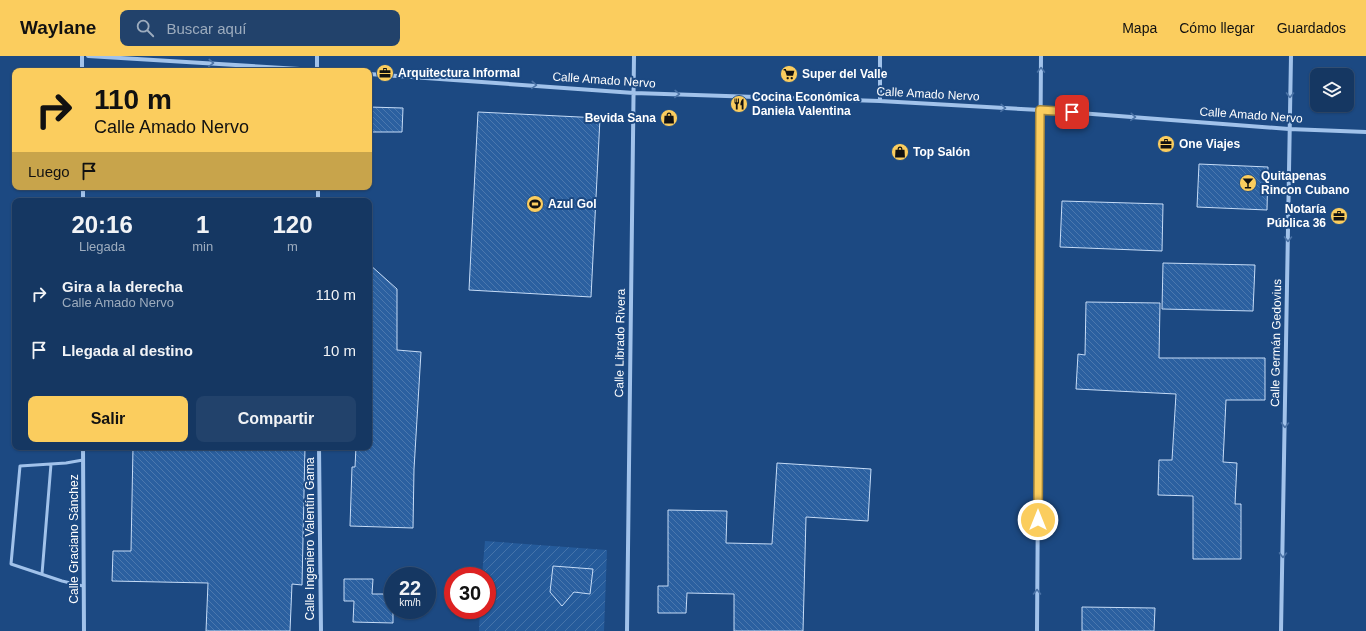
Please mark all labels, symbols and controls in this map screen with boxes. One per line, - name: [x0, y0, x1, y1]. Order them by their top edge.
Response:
- search box: [120, 10, 400, 46]
- text: Waylane: [20, 17, 96, 38]
- icon: search: [134, 17, 156, 39]
- text: Buscar aquí: [166, 20, 246, 37]
- text: Mapa: [1122, 20, 1157, 36]
- text: Cómo llegar: [1179, 20, 1255, 36]
- text: Guardados: [1277, 20, 1346, 36]
- one-way arrow: [208, 59, 214, 68]
- office icon: Arquitectura Informal: [375, 63, 395, 83]
- supermarket icon: Super del Valle: [779, 64, 799, 84]
- place label: Arquitectura Informal: [398, 66, 520, 80]
- place label: Super del Valle: [802, 67, 888, 81]
- one-way arrow: [1037, 67, 1045, 73]
- map controls: [1310, 68, 1354, 112]
- button: layers: [1310, 68, 1354, 112]
- street label: Calle Amado Nervo: [552, 69, 656, 91]
- one-way arrow: [531, 81, 537, 90]
- icon: right: [28, 84, 80, 136]
- text: 110 m: [94, 84, 172, 115]
- street label: Calle Amado Nervo: [876, 84, 980, 104]
- one-way arrow: [674, 90, 680, 98]
- place label: Cocina Económica Daniela Valentina: [752, 90, 860, 118]
- one-way arrow: [1286, 92, 1294, 98]
- restaurant icon: Cocina Económica Daniela Valentina: [729, 94, 749, 114]
- pin: [1055, 95, 1089, 129]
- icon: arrive: [1061, 101, 1083, 123]
- one-way arrow: [1000, 103, 1006, 112]
- street label: Calle Amado Nervo: [1199, 104, 1303, 126]
- shop icon: Bevida Sana: [659, 108, 679, 128]
- place label: Bevida Sana: [585, 111, 656, 125]
- one-way arrow: [1130, 112, 1136, 121]
- text: Calle Amado Nervo: [94, 117, 249, 137]
- office icon: One Viajes: [1156, 134, 1176, 154]
- place label: One Viajes: [1179, 137, 1240, 151]
- shop icon: Top Salón: [890, 142, 910, 162]
- place label: Top Salón: [913, 145, 970, 159]
- icon: arrive: [78, 160, 100, 182]
- text: Luego: [28, 163, 70, 180]
- place label: Quitapenas Rincon Cubano: [1261, 169, 1350, 197]
- bar icon: Quitapenas Rincon Cubano: [1238, 173, 1258, 193]
- sports icon: Azul Gol: [525, 194, 545, 214]
- place label: Azul Gol: [548, 197, 597, 211]
- place label: Notaría Pública 36: [1267, 202, 1326, 230]
- office icon: Notaría Pública 36: [1329, 206, 1349, 226]
- text: 20:16: [71, 211, 133, 238]
- text: 1: [196, 211, 209, 238]
- text: 120: [273, 211, 313, 238]
- one-way arrow: [1283, 236, 1292, 242]
- text: Llegada: [79, 239, 125, 254]
- text: min: [192, 239, 213, 254]
- text: m: [287, 239, 298, 254]
- text: Gira a la derecha: [62, 278, 183, 295]
- street label: Calle Germán Gedovius: [1268, 279, 1284, 407]
- icon: right: [28, 283, 50, 305]
- text: 110 m: [315, 286, 356, 303]
- street label: Calle Librado Rivera: [612, 288, 628, 397]
- text: Calle Amado Nervo: [62, 295, 174, 310]
- icon: arrive: [28, 339, 50, 361]
- text: Llegada al destino: [62, 342, 193, 359]
- text: 10 m: [323, 342, 356, 359]
- button: Salir: [28, 396, 188, 442]
- button: Compartir: [196, 396, 356, 442]
- one-way arrow: [1281, 422, 1289, 428]
- street label: Calle Ingeniero Valentín Gama: [303, 457, 317, 621]
- street label: Calle Graciano Sánchez: [67, 474, 81, 604]
- position arrow: [1017, 499, 1059, 541]
- one-way arrow: [1279, 552, 1287, 558]
- speed limit sign: 30: [444, 567, 496, 619]
- text: 22: [399, 577, 421, 599]
- one-way arrow: [1033, 589, 1041, 595]
- text: km/h: [399, 597, 421, 608]

